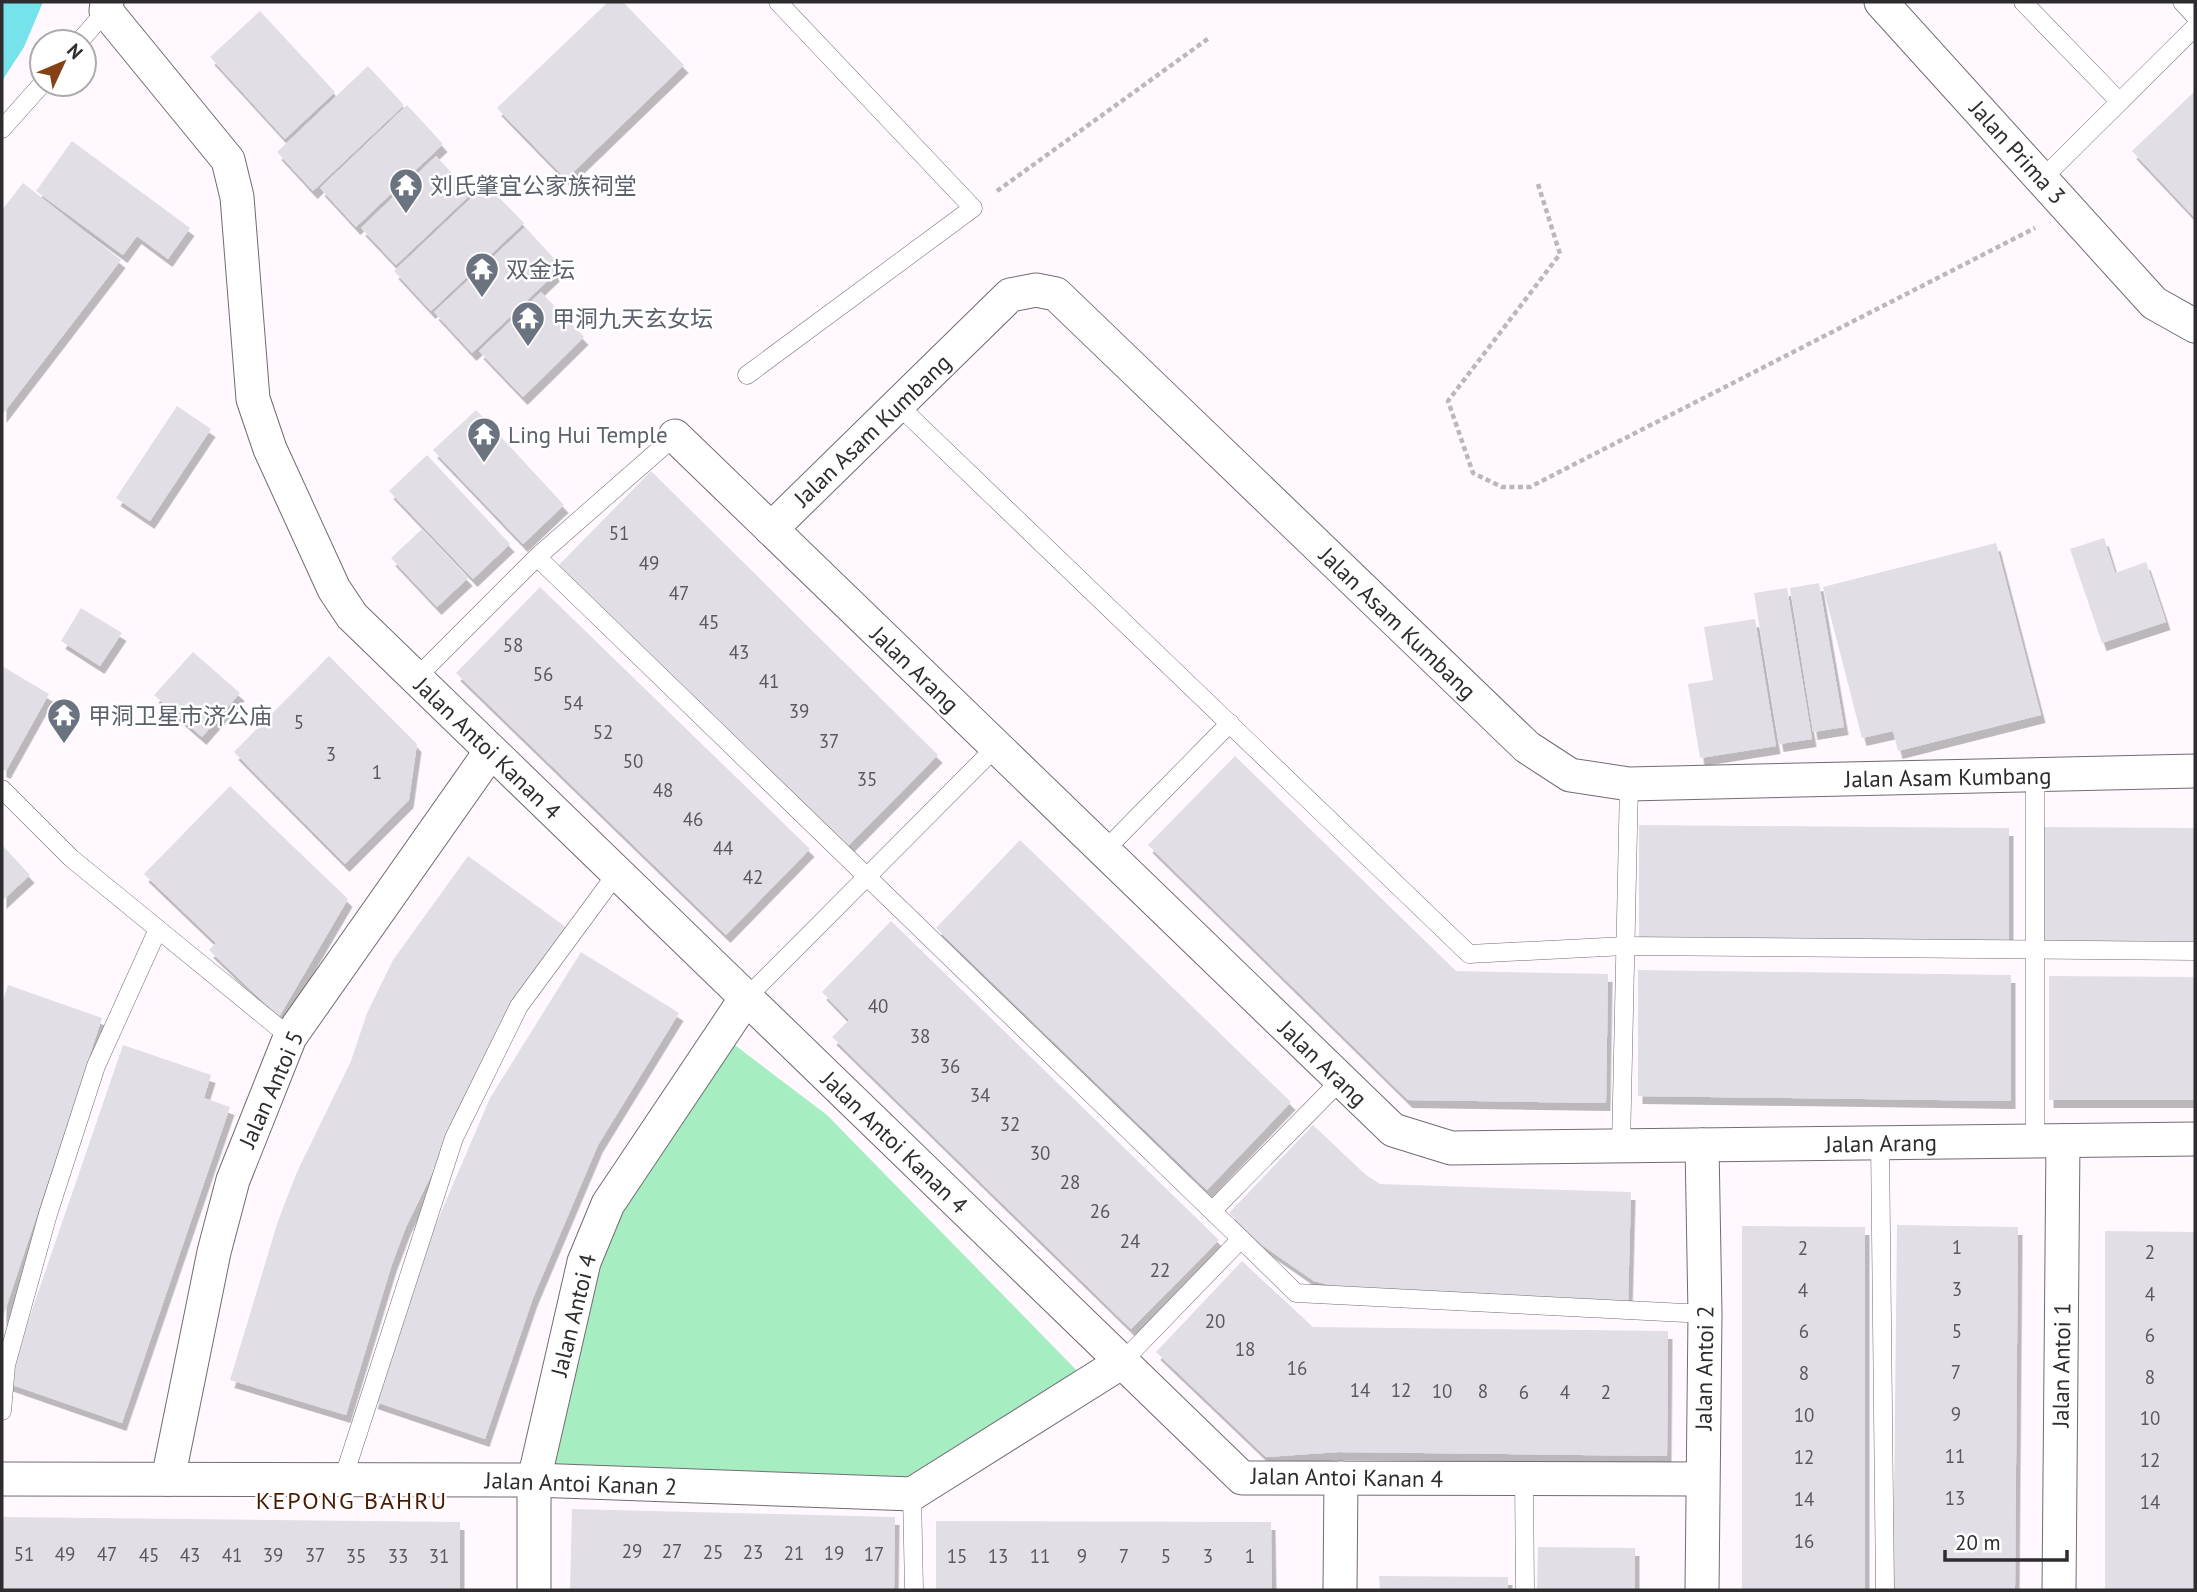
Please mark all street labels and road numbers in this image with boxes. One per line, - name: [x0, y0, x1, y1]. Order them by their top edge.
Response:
- street label: Jalan Prima 3: [1963, 93, 2072, 210]
- street label: Jalan Asam Kumbang: [787, 348, 956, 513]
- street label: Jalan Asam Kumbang: [1313, 540, 1482, 705]
- street label: Jalan Arang: [864, 619, 965, 718]
- street label: Jalan Antoi Kanan 4: [408, 670, 568, 826]
- street label: Jalan Asam Kumbang: [1843, 761, 2052, 793]
- street label: Jalan Arang: [1272, 1013, 1373, 1112]
- street label: Jalan Antoi 5: [232, 1026, 310, 1153]
- street label: Jalan Antoi Kanan 4: [815, 1064, 975, 1220]
- street label: Jalan Arang: [1824, 1128, 1937, 1158]
- street label: Jalan Antoi 4: [544, 1250, 602, 1380]
- street label: Jalan Antoi 1: [2045, 1302, 2077, 1429]
- street label: Jalan Antoi 2: [1688, 1305, 1720, 1432]
- street label: Jalan Antoi Kanan 4: [1250, 1461, 1444, 1493]
- street label: Jalan Antoi Kanan 2: [483, 1465, 678, 1501]

